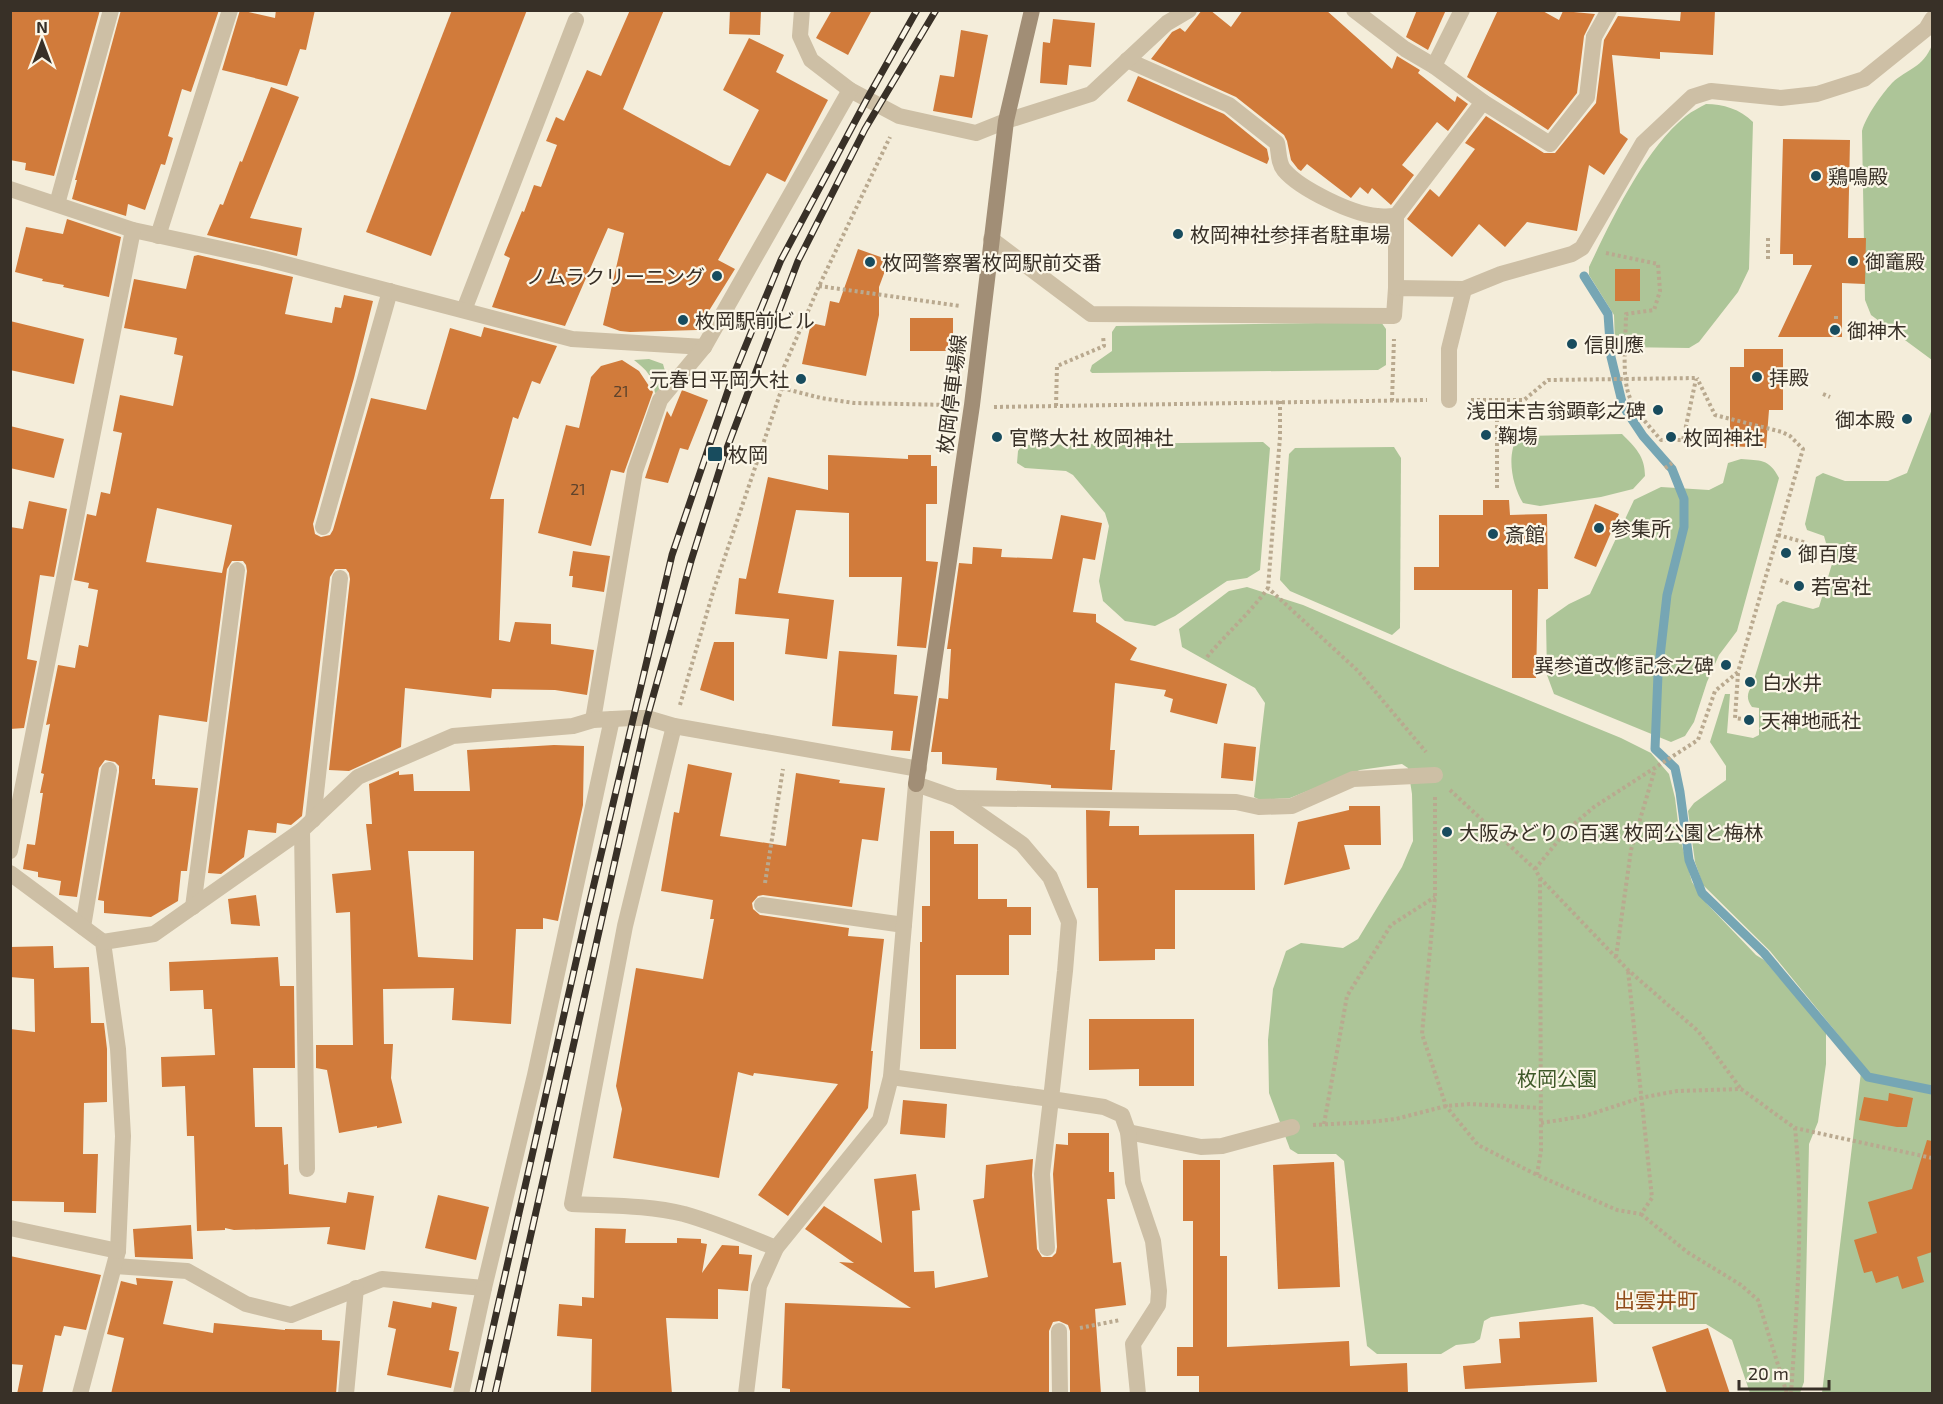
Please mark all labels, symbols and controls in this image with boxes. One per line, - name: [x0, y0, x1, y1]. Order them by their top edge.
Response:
- north arrow: [12, 12, 72, 72]
- text: N: [36, 17, 48, 36]
- place label: 鶏鳴殿: [1828, 164, 1888, 188]
- marker: 鶏鳴殿: [1809, 169, 1823, 183]
- place label: 枚岡神社参拝者駐車場: [1190, 222, 1390, 246]
- marker: 枚岡神社参拝者駐車場: [1171, 227, 1185, 241]
- place label: 御竈殿: [1865, 249, 1925, 273]
- place label: 枚岡警察署枚岡駅前交番: [882, 250, 1102, 274]
- marker: 御竈殿: [1846, 254, 1860, 268]
- marker: 枚岡警察署枚岡駅前交番: [863, 255, 877, 269]
- place label: ノムラクリーニング: [526, 264, 705, 288]
- marker: ノムラクリーニング: [710, 269, 724, 283]
- place label: 枚岡駅前ビル: [695, 308, 815, 332]
- marker: 枚岡駅前ビル: [676, 313, 690, 327]
- place label: 御神木: [1847, 318, 1907, 342]
- marker: 御神木: [1828, 323, 1842, 337]
- place label: 信則應: [1584, 332, 1644, 356]
- street label: 枚岡停車場線: [932, 333, 970, 455]
- marker: 信則應: [1565, 337, 1579, 351]
- place label: 拝殿: [1769, 365, 1809, 389]
- place label: 元春日平岡大社: [649, 367, 789, 391]
- marker: 拝殿: [1750, 370, 1764, 384]
- marker: 元春日平岡大社: [794, 372, 808, 386]
- house number: 21: [613, 381, 629, 400]
- place label: 浅田末吉翁顕彰之碑: [1466, 398, 1646, 422]
- marker: 浅田末吉翁顕彰之碑: [1651, 403, 1665, 417]
- place label: 御本殿: [1835, 407, 1895, 431]
- marker: 御本殿: [1900, 412, 1914, 426]
- place label: 鞠塲: [1498, 423, 1538, 447]
- place label: 官幣大社 枚岡神社: [1009, 425, 1173, 449]
- place label: 枚岡神社: [1683, 425, 1763, 449]
- marker: 鞠塲: [1479, 428, 1493, 442]
- marker: 官幣大社 枚岡神社: [990, 430, 1004, 444]
- marker: 枚岡神社: [1664, 430, 1678, 444]
- place label: 枚岡: [728, 442, 768, 466]
- marker: 枚岡: [706, 445, 724, 463]
- house number: 21: [570, 479, 586, 498]
- place label: 参集所: [1611, 516, 1671, 540]
- marker: 参集所: [1592, 521, 1606, 535]
- place label: 斎館: [1505, 522, 1545, 546]
- marker: 斎館: [1486, 527, 1500, 541]
- place label: 御百度: [1798, 541, 1858, 565]
- marker: 御百度: [1779, 546, 1793, 560]
- place label: 若宮社: [1811, 574, 1871, 598]
- marker: 若宮社: [1792, 579, 1806, 593]
- place label: 巽参道改修記念之碑: [1534, 653, 1714, 677]
- marker: 巽参道改修記念之碑: [1719, 658, 1733, 672]
- place label: 白水井: [1762, 670, 1822, 694]
- marker: 白水井: [1743, 675, 1757, 689]
- place label: 天神地祇社: [1761, 708, 1861, 732]
- marker: 天神地祇社: [1742, 713, 1756, 727]
- place label: 大阪みどりの百選 枚岡公園と梅林: [1459, 820, 1763, 844]
- marker: 大阪みどりの百選 枚岡公園と梅林: [1440, 825, 1454, 839]
- park label: 枚岡公園: [1517, 1066, 1597, 1090]
- district label: 出雲井町: [1614, 1287, 1698, 1312]
- scale bar: [1739, 1353, 1829, 1391]
- text: 20 m: [1748, 1362, 1789, 1384]

